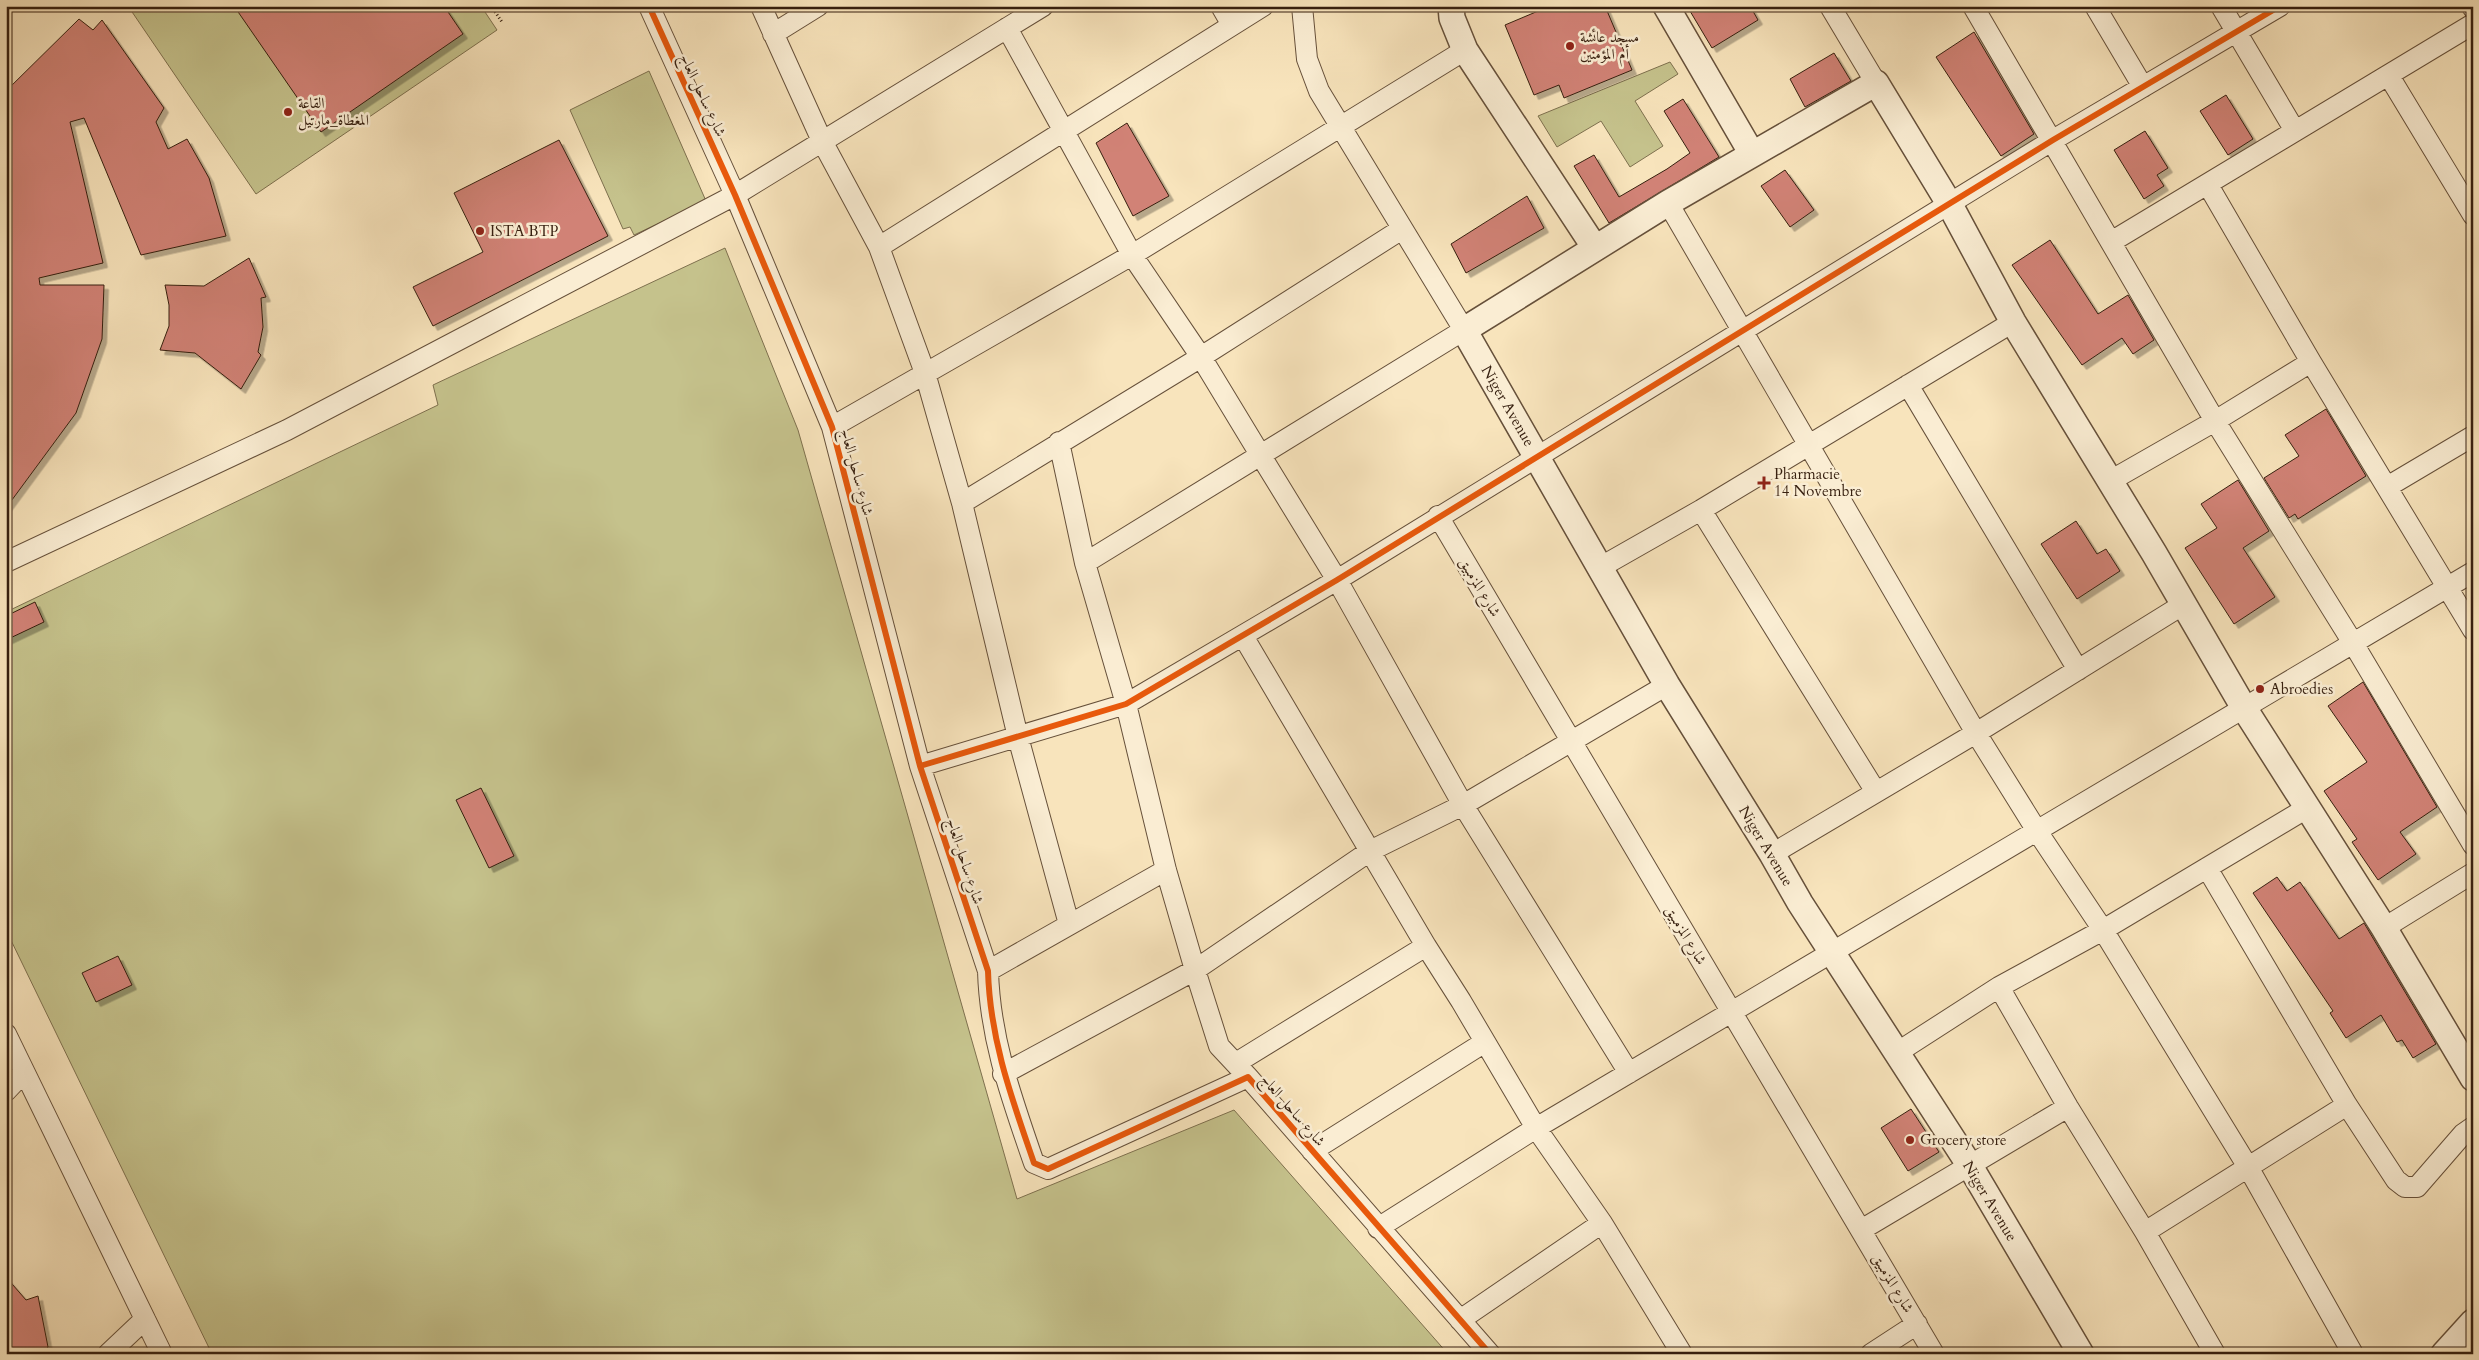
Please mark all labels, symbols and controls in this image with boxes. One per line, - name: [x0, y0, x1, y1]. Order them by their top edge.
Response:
- place label: مسجد عائشة أم المؤمنين: [1580, 27, 1639, 67]
- marker: مسجد عائشة أم المؤمنين: [1564, 40, 1576, 52]
- street label: شارع ساحل العاج: [672, 50, 731, 141]
- place label: القاعة المغطاة_مارتيل: [298, 93, 369, 131]
- marker: القاعة المغطاة_مارتيل: [282, 106, 294, 118]
- place label: ISTA BTP: [490, 221, 559, 241]
- marker: ISTA BTP: [474, 225, 486, 237]
- street label: Niger Avenue: [1477, 362, 1539, 450]
- street label: شارع ساحل العاج: [833, 426, 878, 519]
- place label: Pharmacie 14 Novembre: [1774, 464, 1862, 501]
- marker: Pharmacie 14 Novembre: [1758, 477, 1770, 489]
- street label: شارع المزمبيق: [1452, 554, 1506, 622]
- place label: Abroedies: [2270, 679, 2333, 699]
- marker: Abroedies: [2254, 683, 2266, 695]
- street label: Niger Avenue: [1734, 802, 1798, 890]
- street label: شارع ساحل العاج: [939, 815, 988, 908]
- street label: شارع المزمبيق: [1658, 902, 1712, 970]
- street label: شارع ساحل العاج: [1254, 1070, 1330, 1152]
- place label: Grocery store: [1920, 1130, 2007, 1150]
- marker: Grocery store: [1904, 1134, 1916, 1146]
- street label: Niger Avenue: [1958, 1157, 2022, 1245]
- street label: شارع المزمبيق: [1865, 1250, 1919, 1318]

